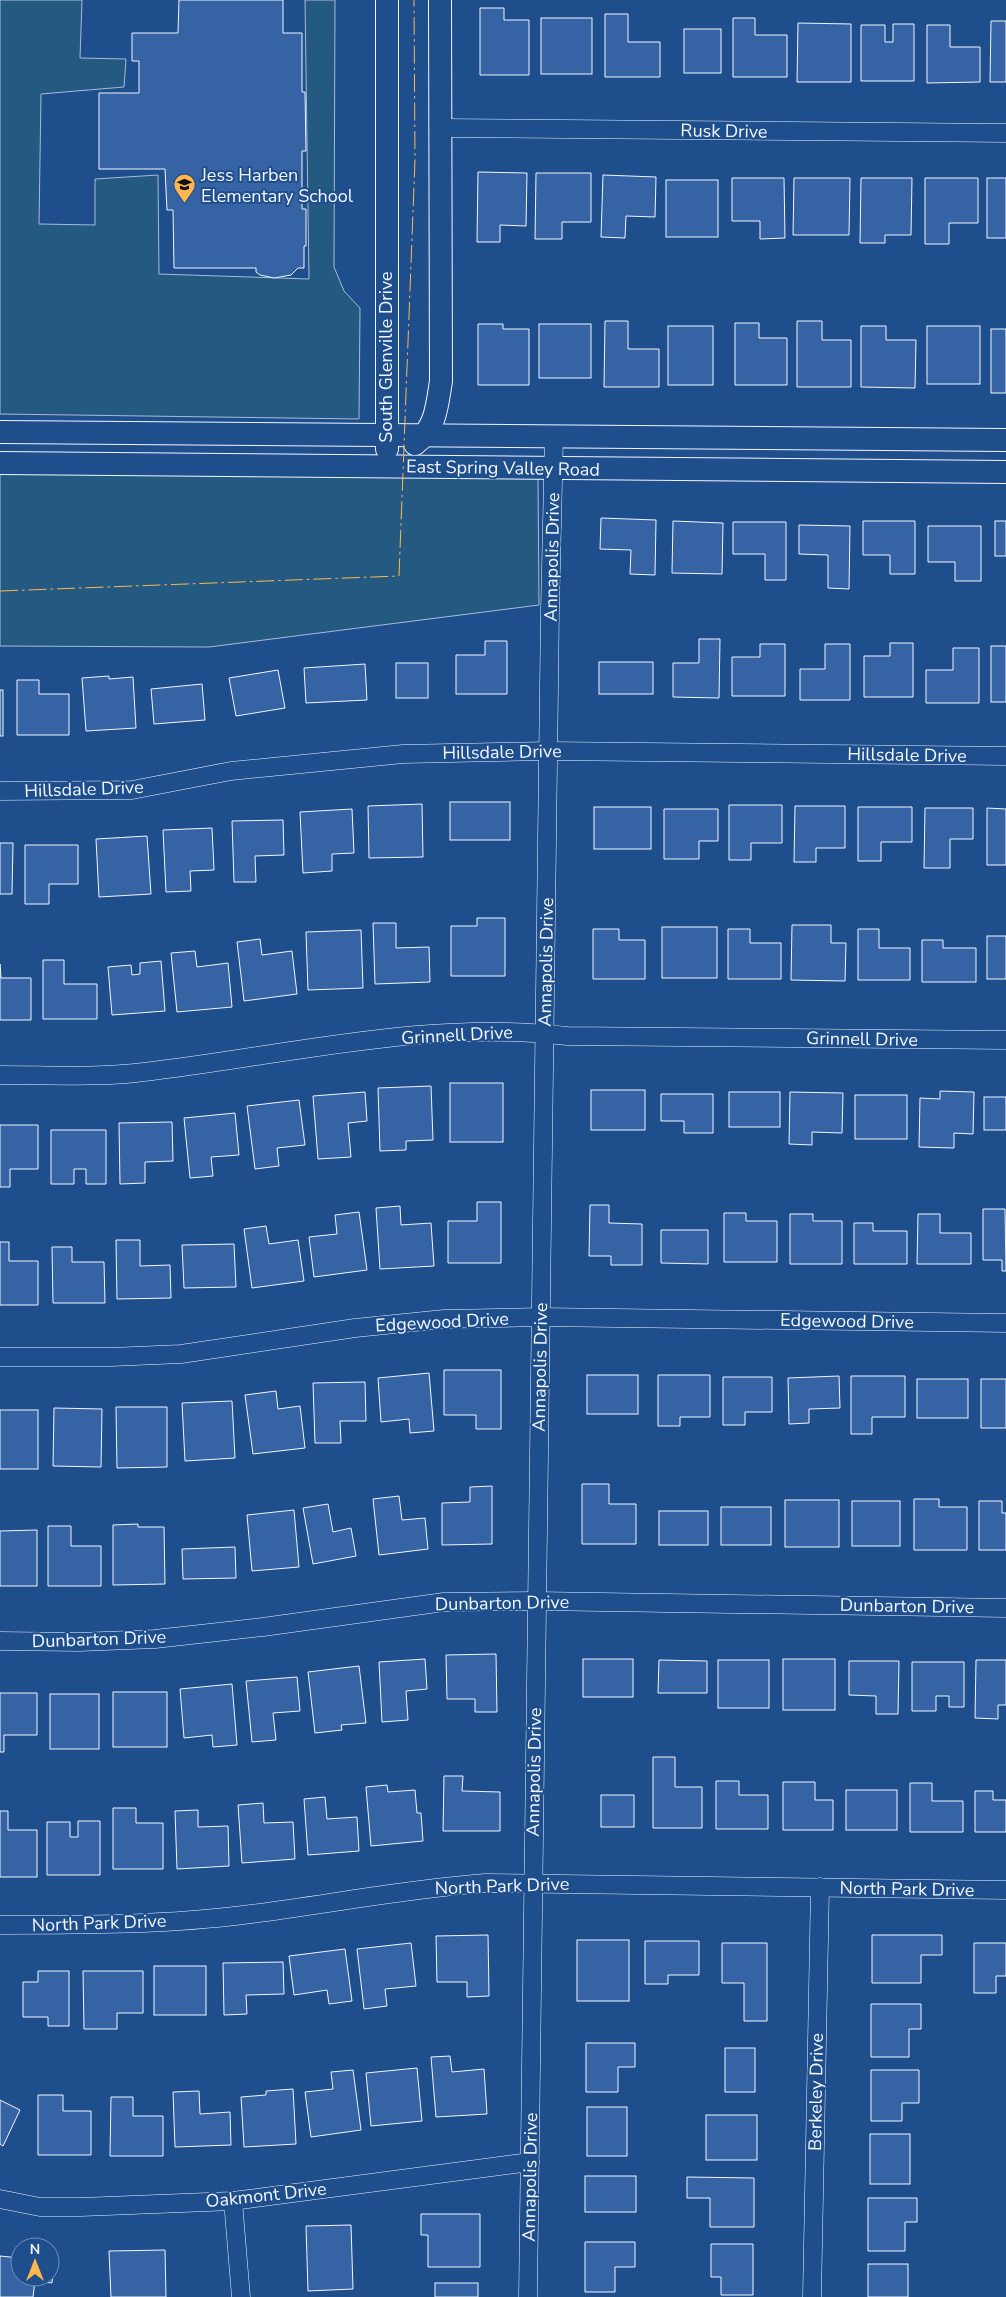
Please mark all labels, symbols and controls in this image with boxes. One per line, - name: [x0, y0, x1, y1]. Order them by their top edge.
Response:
- street label: Rusk Drive: [680, 118, 768, 144]
- place label: Jess Harben Elementary School: [200, 163, 354, 208]
- school or university icon: Jess Harben Elementary School: [173, 173, 197, 204]
- street label: South Glenville Drive: [374, 271, 398, 443]
- street label: East Spring Valley Road: [406, 454, 600, 482]
- street label: Annapolis Drive: [539, 492, 565, 622]
- street label: Hillsdale Drive: [442, 739, 562, 765]
- street label: Hillsdale Drive: [847, 742, 967, 768]
- street label: Hillsdale Drive: [24, 775, 144, 803]
- street label: Annapolis Drive: [533, 897, 559, 1027]
- street label: Grinnell Drive: [401, 1020, 513, 1050]
- street label: Grinnell Drive: [806, 1026, 918, 1052]
- street label: Annapolis Drive: [527, 1302, 553, 1432]
- street label: Edgewood Drive: [375, 1307, 509, 1337]
- street label: Edgewood Drive: [780, 1308, 914, 1334]
- street label: Dunbarton Drive: [435, 1590, 569, 1616]
- street label: Dunbarton Drive: [840, 1593, 974, 1619]
- street label: Dunbarton Drive: [31, 1625, 167, 1653]
- street label: Annapolis Drive: [521, 1707, 547, 1837]
- street label: North Park Drive: [434, 1872, 570, 1900]
- street label: North Park Drive: [839, 1876, 975, 1902]
- street label: North Park Drive: [31, 1909, 167, 1937]
- street label: Berkeley Drive: [803, 2033, 829, 2151]
- street label: Annapolis Drive: [517, 2112, 543, 2242]
- street label: Oakmont Drive: [204, 2177, 328, 2213]
- north arrow: [10, 2237, 60, 2287]
- text: N: [30, 2240, 40, 2259]

